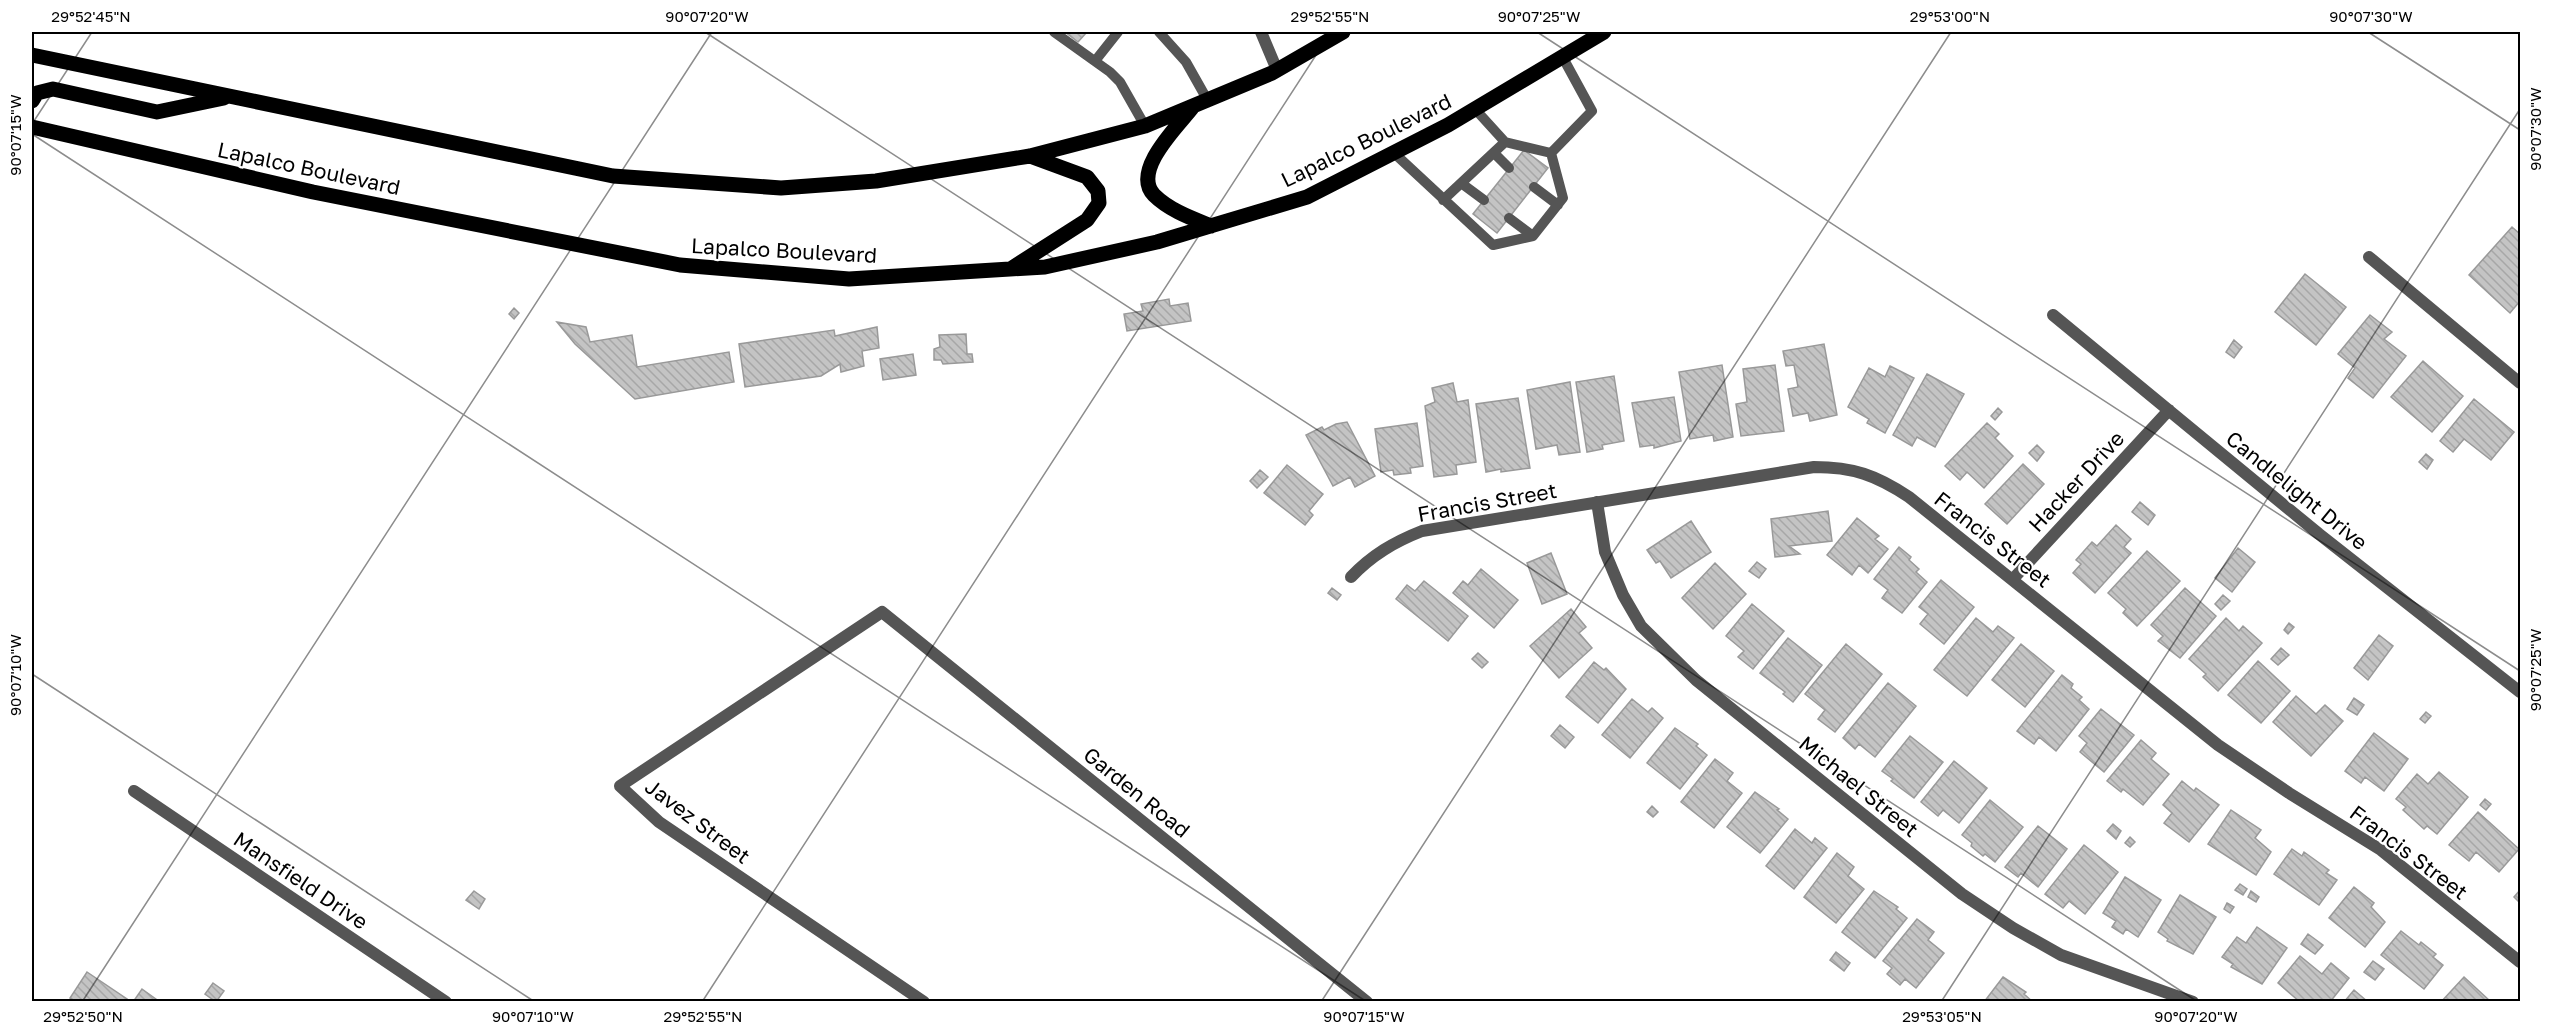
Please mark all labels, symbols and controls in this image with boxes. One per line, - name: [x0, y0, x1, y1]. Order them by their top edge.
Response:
- text: 29°52'45"N: [51, 7, 131, 25]
- text: 90°07'20"W: [665, 7, 749, 25]
- text: 29°52'55"N: [1291, 7, 1369, 25]
- text: 90°07'25"W: [1498, 7, 1580, 25]
- text: 29°53'00"N: [1910, 7, 1990, 25]
- text: 90°07'30"W: [2329, 7, 2413, 25]
- text: 90°07'30"W: [2526, 87, 2544, 171]
- street label: Lapalco Boulevard: [1277, 88, 1455, 192]
- text: 90°07'15"W: [6, 94, 24, 176]
- street label: Lapalco Boulevard: [215, 136, 403, 200]
- street label: Lapalco Boulevard: [690, 232, 878, 268]
- street label: Hacker Drive: [2023, 425, 2129, 537]
- street label: Candlelight Drive: [2221, 425, 2373, 555]
- street label: Francis Street: [1415, 477, 1559, 527]
- street label: Francis Street: [1929, 485, 2057, 593]
- text: 90°07'25"W: [2526, 629, 2544, 711]
- text: 90°07'10"W: [6, 634, 24, 716]
- street label: Michael Street: [1794, 730, 1924, 842]
- street label: Garden Road: [1079, 741, 1195, 843]
- street label: Javez Street: [640, 773, 756, 869]
- street label: Francis Street: [2345, 799, 2473, 905]
- street label: Mansfield Drive: [229, 826, 373, 934]
- text: 29°52'50"N: [43, 1007, 123, 1025]
- text: 90°07'10"W: [492, 1007, 574, 1025]
- text: 29°52'55"N: [664, 1007, 742, 1025]
- text: 90°07'15"W: [1323, 1007, 1405, 1025]
- text: 29°53'05"N: [1902, 1007, 1982, 1025]
- text: 90°07'20"W: [2154, 1007, 2238, 1025]

